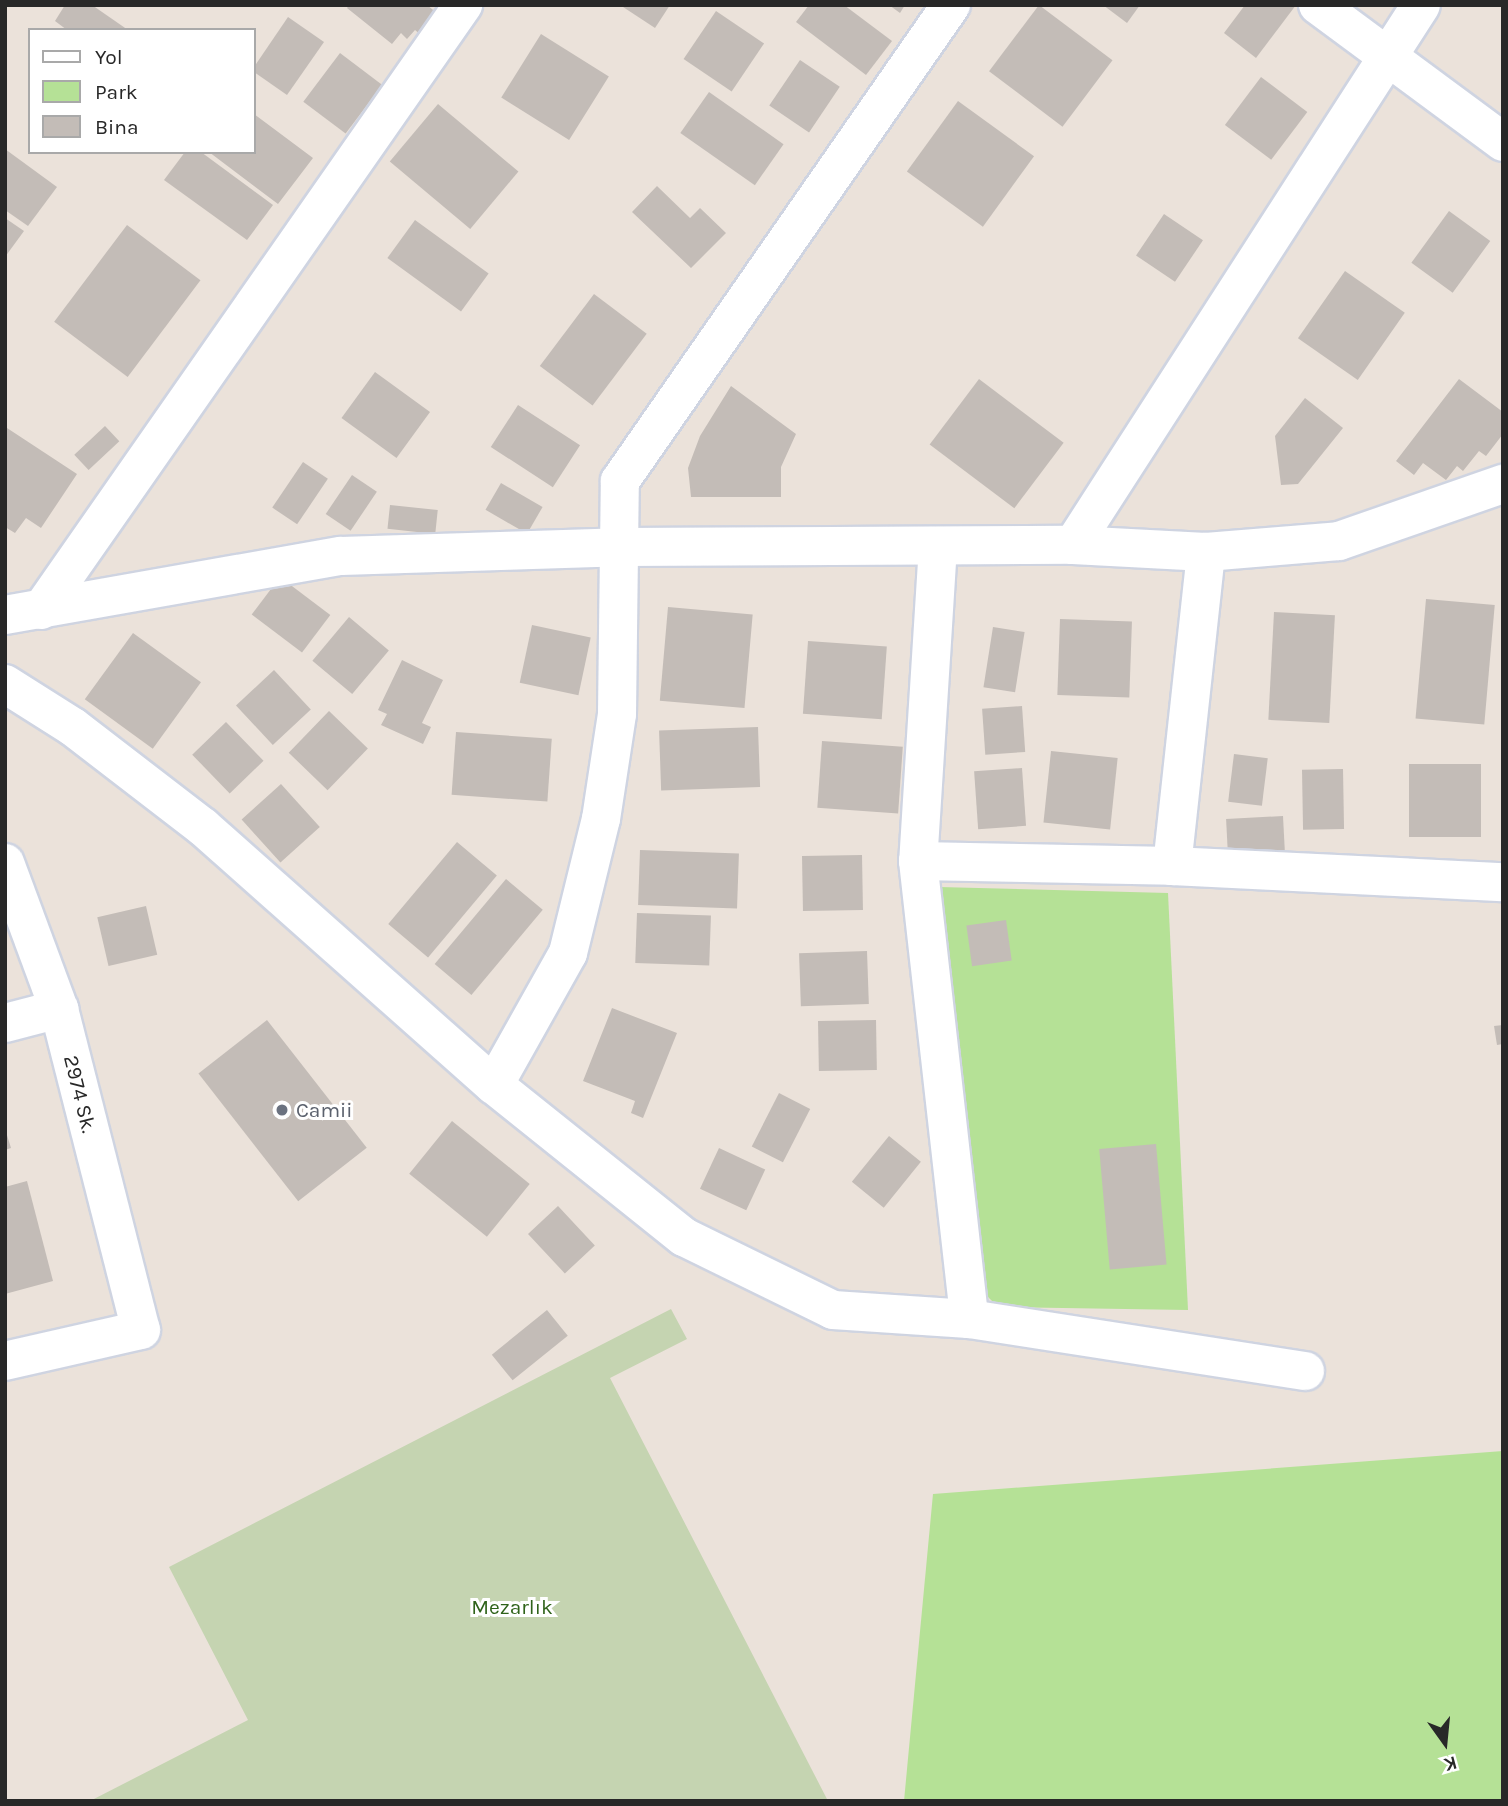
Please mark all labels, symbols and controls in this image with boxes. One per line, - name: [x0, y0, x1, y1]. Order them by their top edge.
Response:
- legend: [28, 28, 256, 154]
- text: Yol: [95, 45, 123, 69]
- text: Park: [95, 80, 138, 104]
- text: Bina: [95, 115, 139, 139]
- street label: 2974 Sk.: [58, 1053, 102, 1135]
- place label: Camii: [296, 1097, 353, 1123]
- marker: Camii: [274, 1102, 290, 1118]
- park label: Mezarlık: [471, 1594, 553, 1620]
- north arrow: [1410, 1708, 1480, 1778]
- text: K: [1442, 1751, 1459, 1776]

